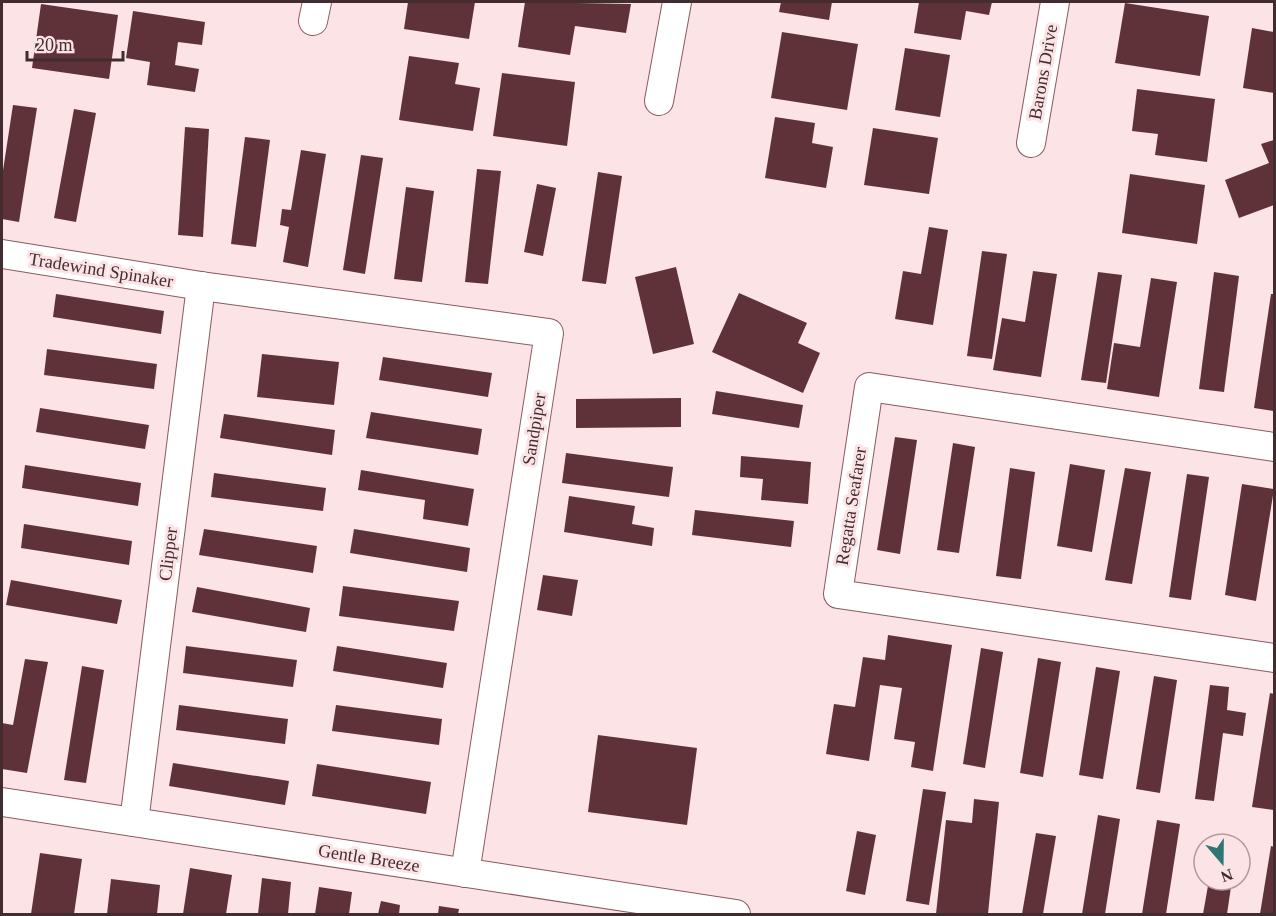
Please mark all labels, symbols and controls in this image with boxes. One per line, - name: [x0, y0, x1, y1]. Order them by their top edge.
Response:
- street label: Barons Drive: [1025, 23, 1061, 121]
- scale bar: [27, 24, 123, 62]
- text: 20 m: [36, 35, 73, 55]
- street label: Tradewind Spinaker: [27, 249, 175, 291]
- street label: Sandpiper: [518, 391, 550, 467]
- street label: Regatta Seafarer: [832, 445, 870, 567]
- street label: Clipper: [155, 526, 181, 582]
- north arrow: [1192, 832, 1252, 892]
- street label: Gentle Breeze: [317, 840, 421, 876]
- text: N: [1218, 866, 1235, 886]

